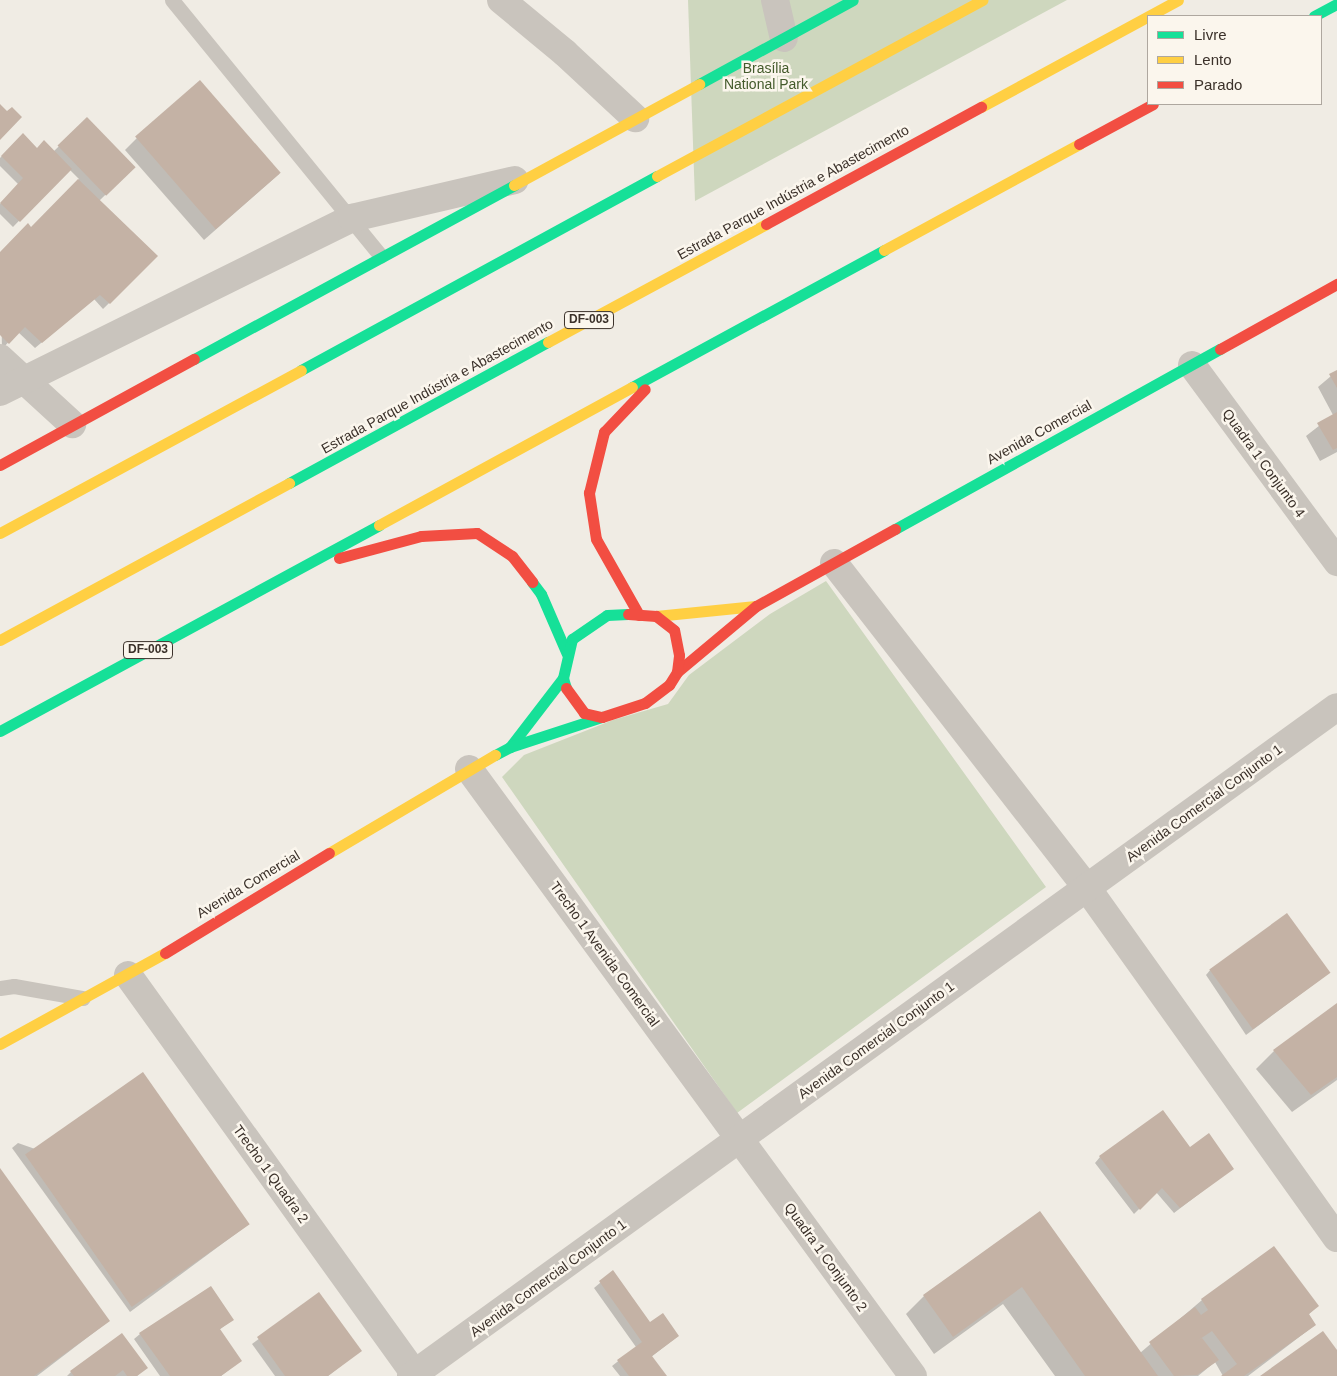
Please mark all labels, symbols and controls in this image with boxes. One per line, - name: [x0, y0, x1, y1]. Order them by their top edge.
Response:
- legend: [1147, 15, 1322, 105]
- text: Livre: [1194, 26, 1227, 43]
- text: Lento: [1194, 51, 1232, 68]
- park label: Brasília National Park: [724, 60, 808, 92]
- text: Parado: [1194, 76, 1242, 93]
- street label: Estrada Parque Indústria e Abastecimento: [674, 121, 912, 263]
- road number: DF-003: [563, 310, 615, 330]
- street label: Estrada Parque Indústria e Abastecimento: [318, 315, 556, 457]
- street label: Avenida Comercial: [984, 396, 1094, 468]
- street label: Quadra 1 Conjunto 4: [1219, 405, 1309, 521]
- road number: DF-003: [122, 640, 174, 660]
- street label: Avenida Comercial Conjunto 1: [1123, 741, 1285, 865]
- street label: Avenida Comercial: [193, 847, 303, 921]
- street label: Trecho 1 Avenida Comercial: [547, 878, 663, 1030]
- street label: Avenida Comercial Conjunto 1: [795, 978, 957, 1102]
- street label: Trecho 1 Quadra 2: [230, 1122, 312, 1226]
- street label: Quadra 1 Conjunto 2: [781, 1199, 871, 1315]
- street label: Avenida Comercial Conjunto 1: [467, 1216, 629, 1340]

